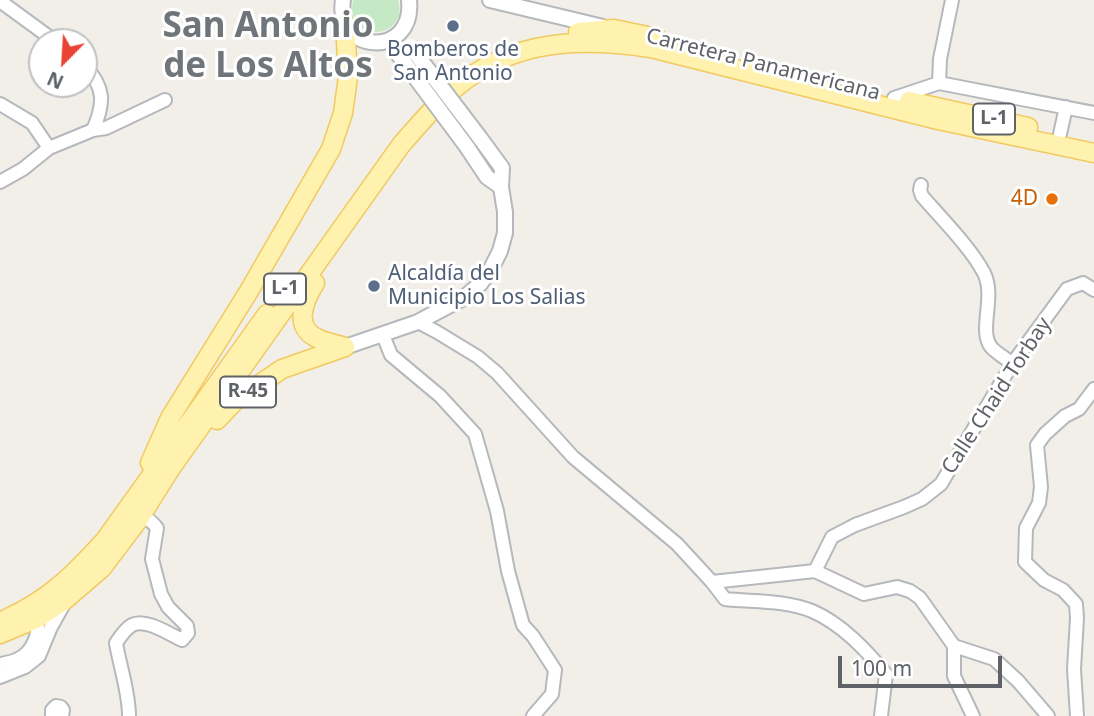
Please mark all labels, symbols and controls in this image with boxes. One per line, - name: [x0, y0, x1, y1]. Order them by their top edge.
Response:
- district label: San Antonio de Los Altos: [162, 6, 374, 88]
- marker: Bomberos de San Antonio: [445, 18, 461, 34]
- street label: Carretera Panamericana: [643, 24, 883, 106]
- north arrow: [28, 28, 98, 98]
- place label: Bomberos de San Antonio: [387, 37, 519, 87]
- text: N: [43, 65, 68, 95]
- road number: L-1: [973, 104, 1015, 134]
- place label: 4D: [1011, 186, 1038, 212]
- marker: 4D: [1044, 191, 1060, 207]
- place label: Alcaldía del Municipio Los Salias: [388, 261, 586, 311]
- road number: L-1: [264, 274, 306, 304]
- marker: Alcaldía del Municipio Los Salias: [366, 278, 382, 294]
- street label: Calle Chaid Torbay: [937, 313, 1057, 479]
- road number: R-45: [220, 376, 276, 408]
- scale bar: [842, 642, 1006, 686]
- text: 100 m: [851, 654, 912, 682]

